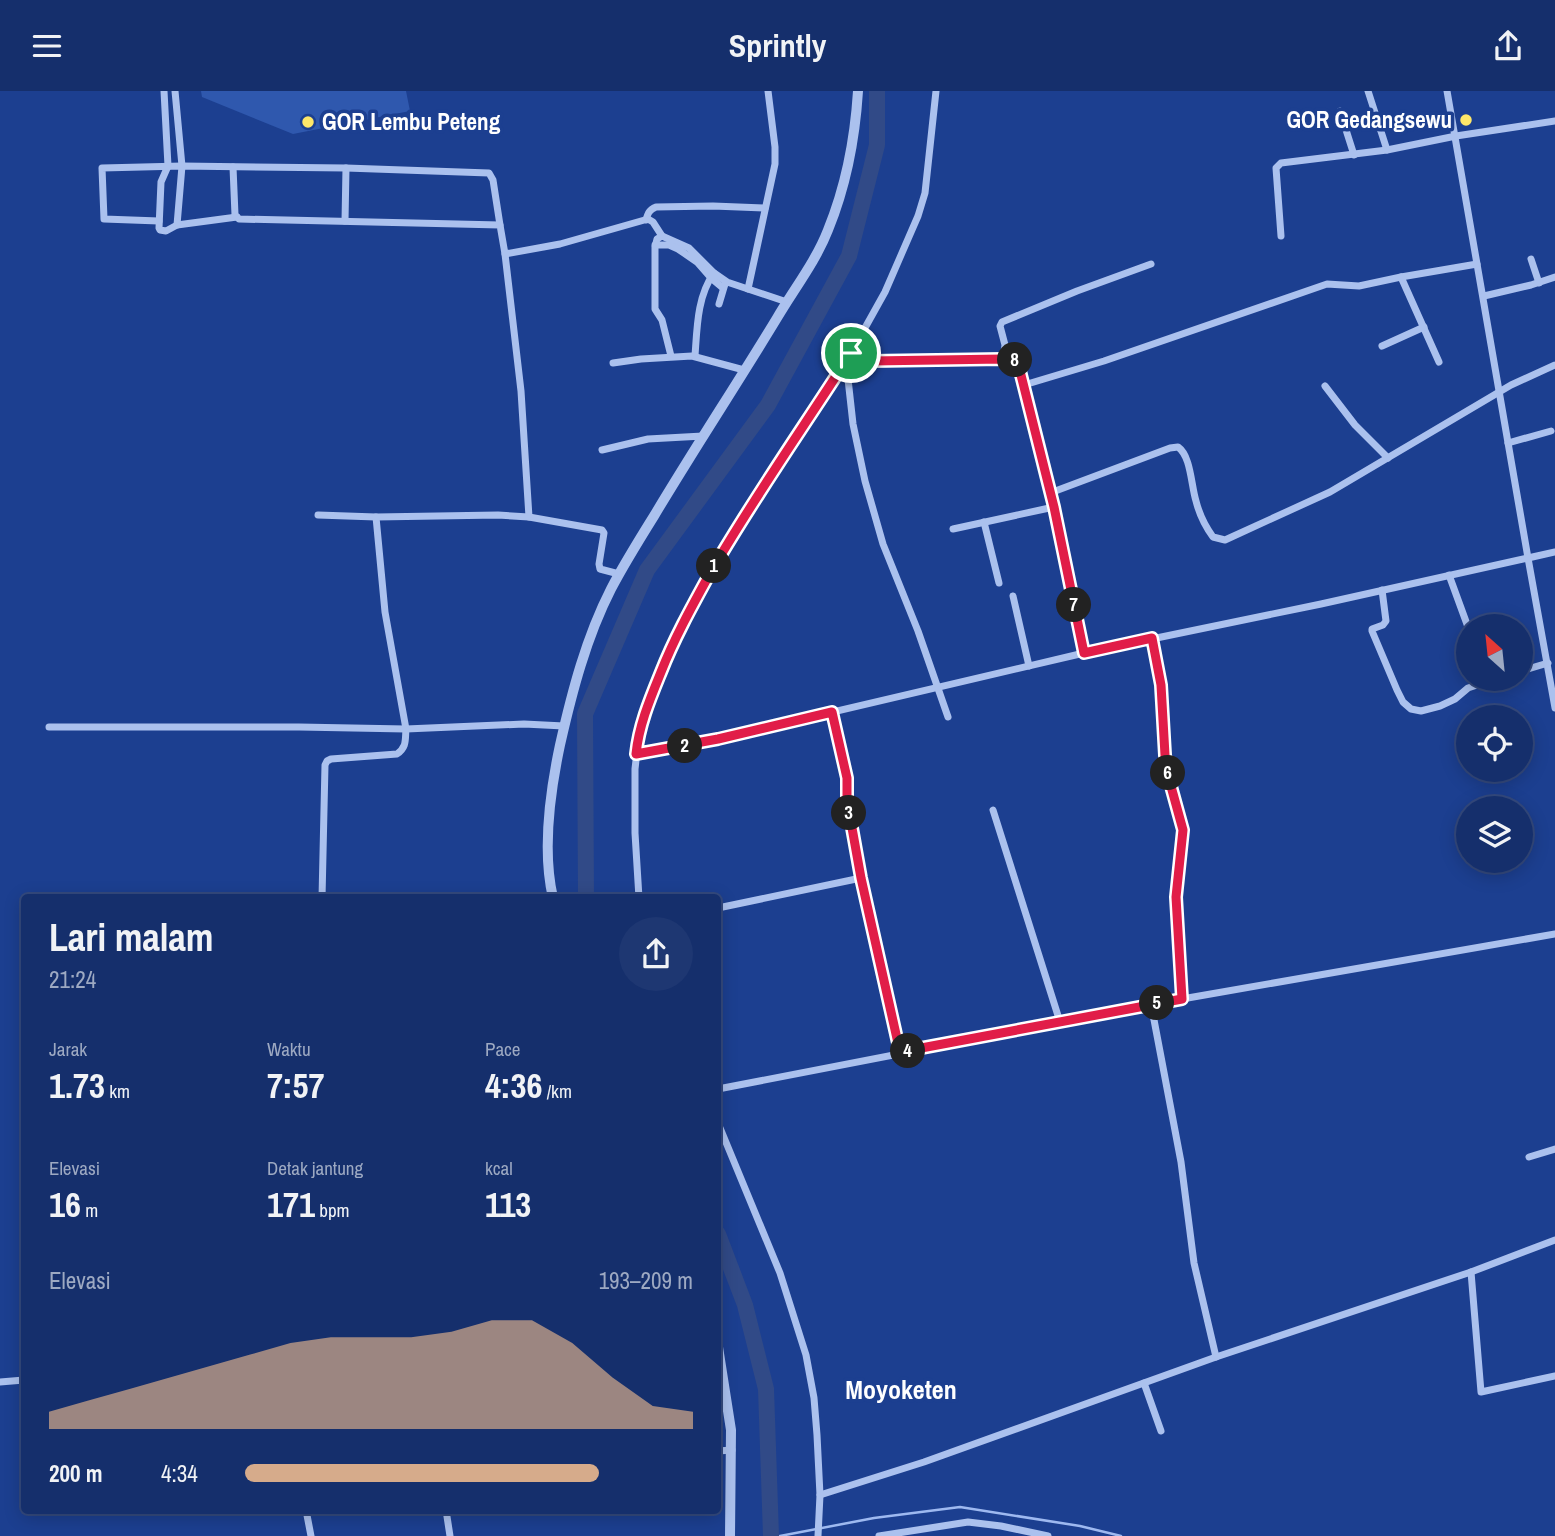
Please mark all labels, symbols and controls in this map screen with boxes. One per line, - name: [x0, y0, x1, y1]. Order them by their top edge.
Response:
- text: Sprintly: [729, 24, 826, 67]
- icon: menu: [28, 27, 66, 65]
- icon: share: [1489, 27, 1527, 65]
- place label: GOR Gedangsewu: [1286, 104, 1452, 135]
- place label: GOR Lembu Peteng: [322, 106, 501, 137]
- marker: GOR Gedangsewu: [1458, 112, 1474, 128]
- marker: GOR Lembu Peteng: [300, 114, 316, 130]
- pin: [821, 323, 881, 383]
- icon: arrive: [832, 334, 870, 372]
- pin: 8: [998, 343, 1032, 377]
- text: 8: [1010, 346, 1019, 372]
- pin: 1: [696, 549, 732, 583]
- text: 1: [709, 552, 718, 578]
- pin: 7: [1056, 587, 1092, 623]
- text: 7: [1069, 591, 1078, 617]
- north arrow: [1456, 614, 1533, 691]
- map controls: [1456, 614, 1533, 873]
- button: locate: [1456, 705, 1533, 782]
- pin: 2: [668, 729, 702, 763]
- text: 2: [680, 732, 689, 758]
- pin: 6: [1150, 755, 1186, 791]
- text: 6: [1163, 759, 1172, 785]
- pin: 3: [832, 795, 866, 831]
- button: layers: [1456, 796, 1533, 873]
- text: 3: [844, 799, 853, 825]
- text: Lari malam: [49, 912, 214, 963]
- button: share: [619, 917, 693, 991]
- text: 21:24: [49, 964, 96, 995]
- pin: 5: [1140, 985, 1174, 1021]
- text: 5: [1152, 989, 1161, 1015]
- pin: 4: [890, 1033, 926, 1069]
- text: Jarak: [49, 1036, 87, 1062]
- text: Waktu: [267, 1036, 311, 1062]
- text: Pace: [485, 1036, 521, 1062]
- text: 4: [903, 1037, 912, 1063]
- text: 1.73: [49, 1062, 105, 1109]
- text: 7:57: [267, 1062, 324, 1109]
- text: 4:36: [485, 1062, 542, 1109]
- text: km: [105, 1078, 130, 1104]
- text: /km: [542, 1078, 572, 1104]
- text: Elevasi: [49, 1155, 100, 1181]
- text: Detak jantung: [267, 1155, 363, 1181]
- text: kcal: [485, 1155, 513, 1181]
- text: 16: [49, 1181, 81, 1228]
- text: 171: [267, 1181, 315, 1228]
- text: 113: [485, 1181, 531, 1228]
- text: m: [81, 1197, 98, 1223]
- text: bpm: [315, 1197, 350, 1223]
- text: Elevasi: [49, 1265, 111, 1296]
- text: 193–209 m: [599, 1265, 693, 1296]
- district label: Moyoketen: [845, 1372, 957, 1407]
- text: 200 m: [49, 1458, 102, 1489]
- text: 4:34: [161, 1458, 198, 1489]

